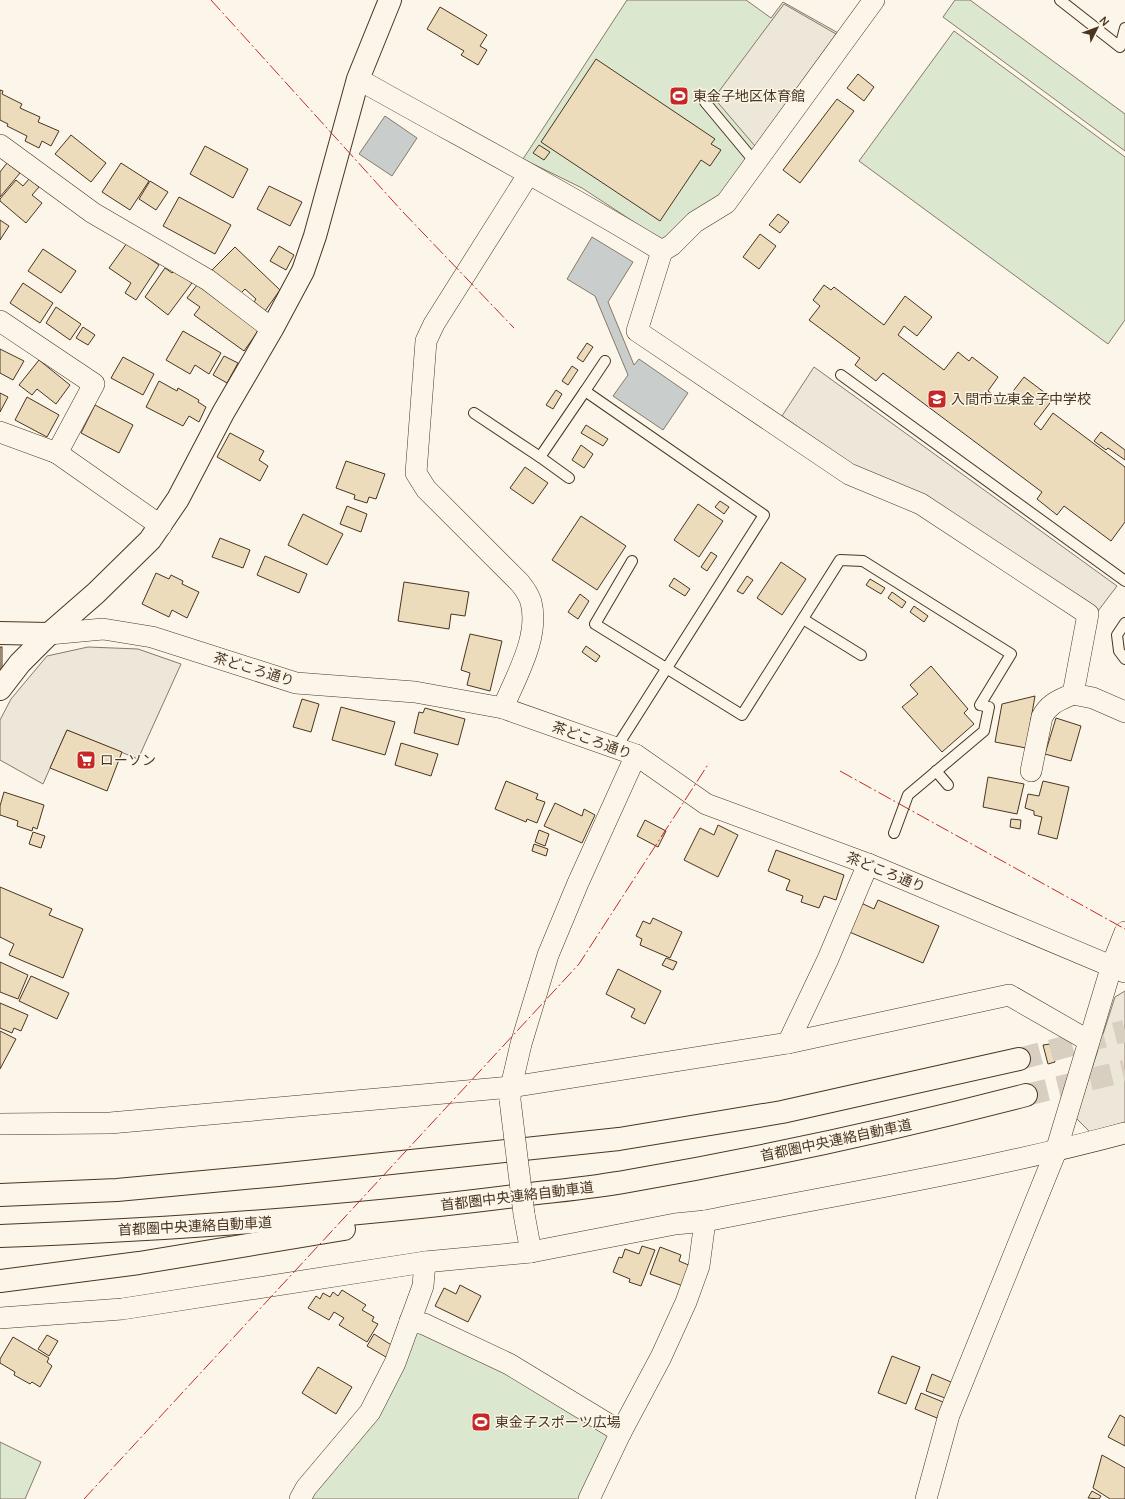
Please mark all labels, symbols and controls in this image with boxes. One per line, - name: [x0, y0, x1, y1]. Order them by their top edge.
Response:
- north arrow: [1077, 8, 1117, 48]
- text: N: [1097, 13, 1113, 29]
- sports icon: 東金子地区体育館: [668, 85, 690, 107]
- place label: 東金子地区体育館: [693, 86, 805, 105]
- school or university icon: 入間市立東金子中学校: [926, 388, 948, 410]
- place label: 入間市立東金子中学校: [951, 389, 1091, 408]
- street label: 茶どころ通り: [211, 647, 297, 690]
- street label: 茶どころ通り: [550, 716, 635, 763]
- supermarket icon: ローソン: [75, 749, 97, 771]
- place label: ローソン: [100, 750, 156, 769]
- street label: 茶どころ通り: [844, 847, 928, 896]
- street label: 首都圏中央連絡自動車道: [759, 1114, 913, 1165]
- street label: 首都圏中央連絡自動車道: [439, 1177, 595, 1214]
- street label: 首都圏中央連絡自動車道: [118, 1212, 272, 1239]
- sports icon: 東金子スポーツ広場: [470, 1411, 492, 1433]
- place label: 東金子スポーツ広場: [495, 1412, 621, 1431]

